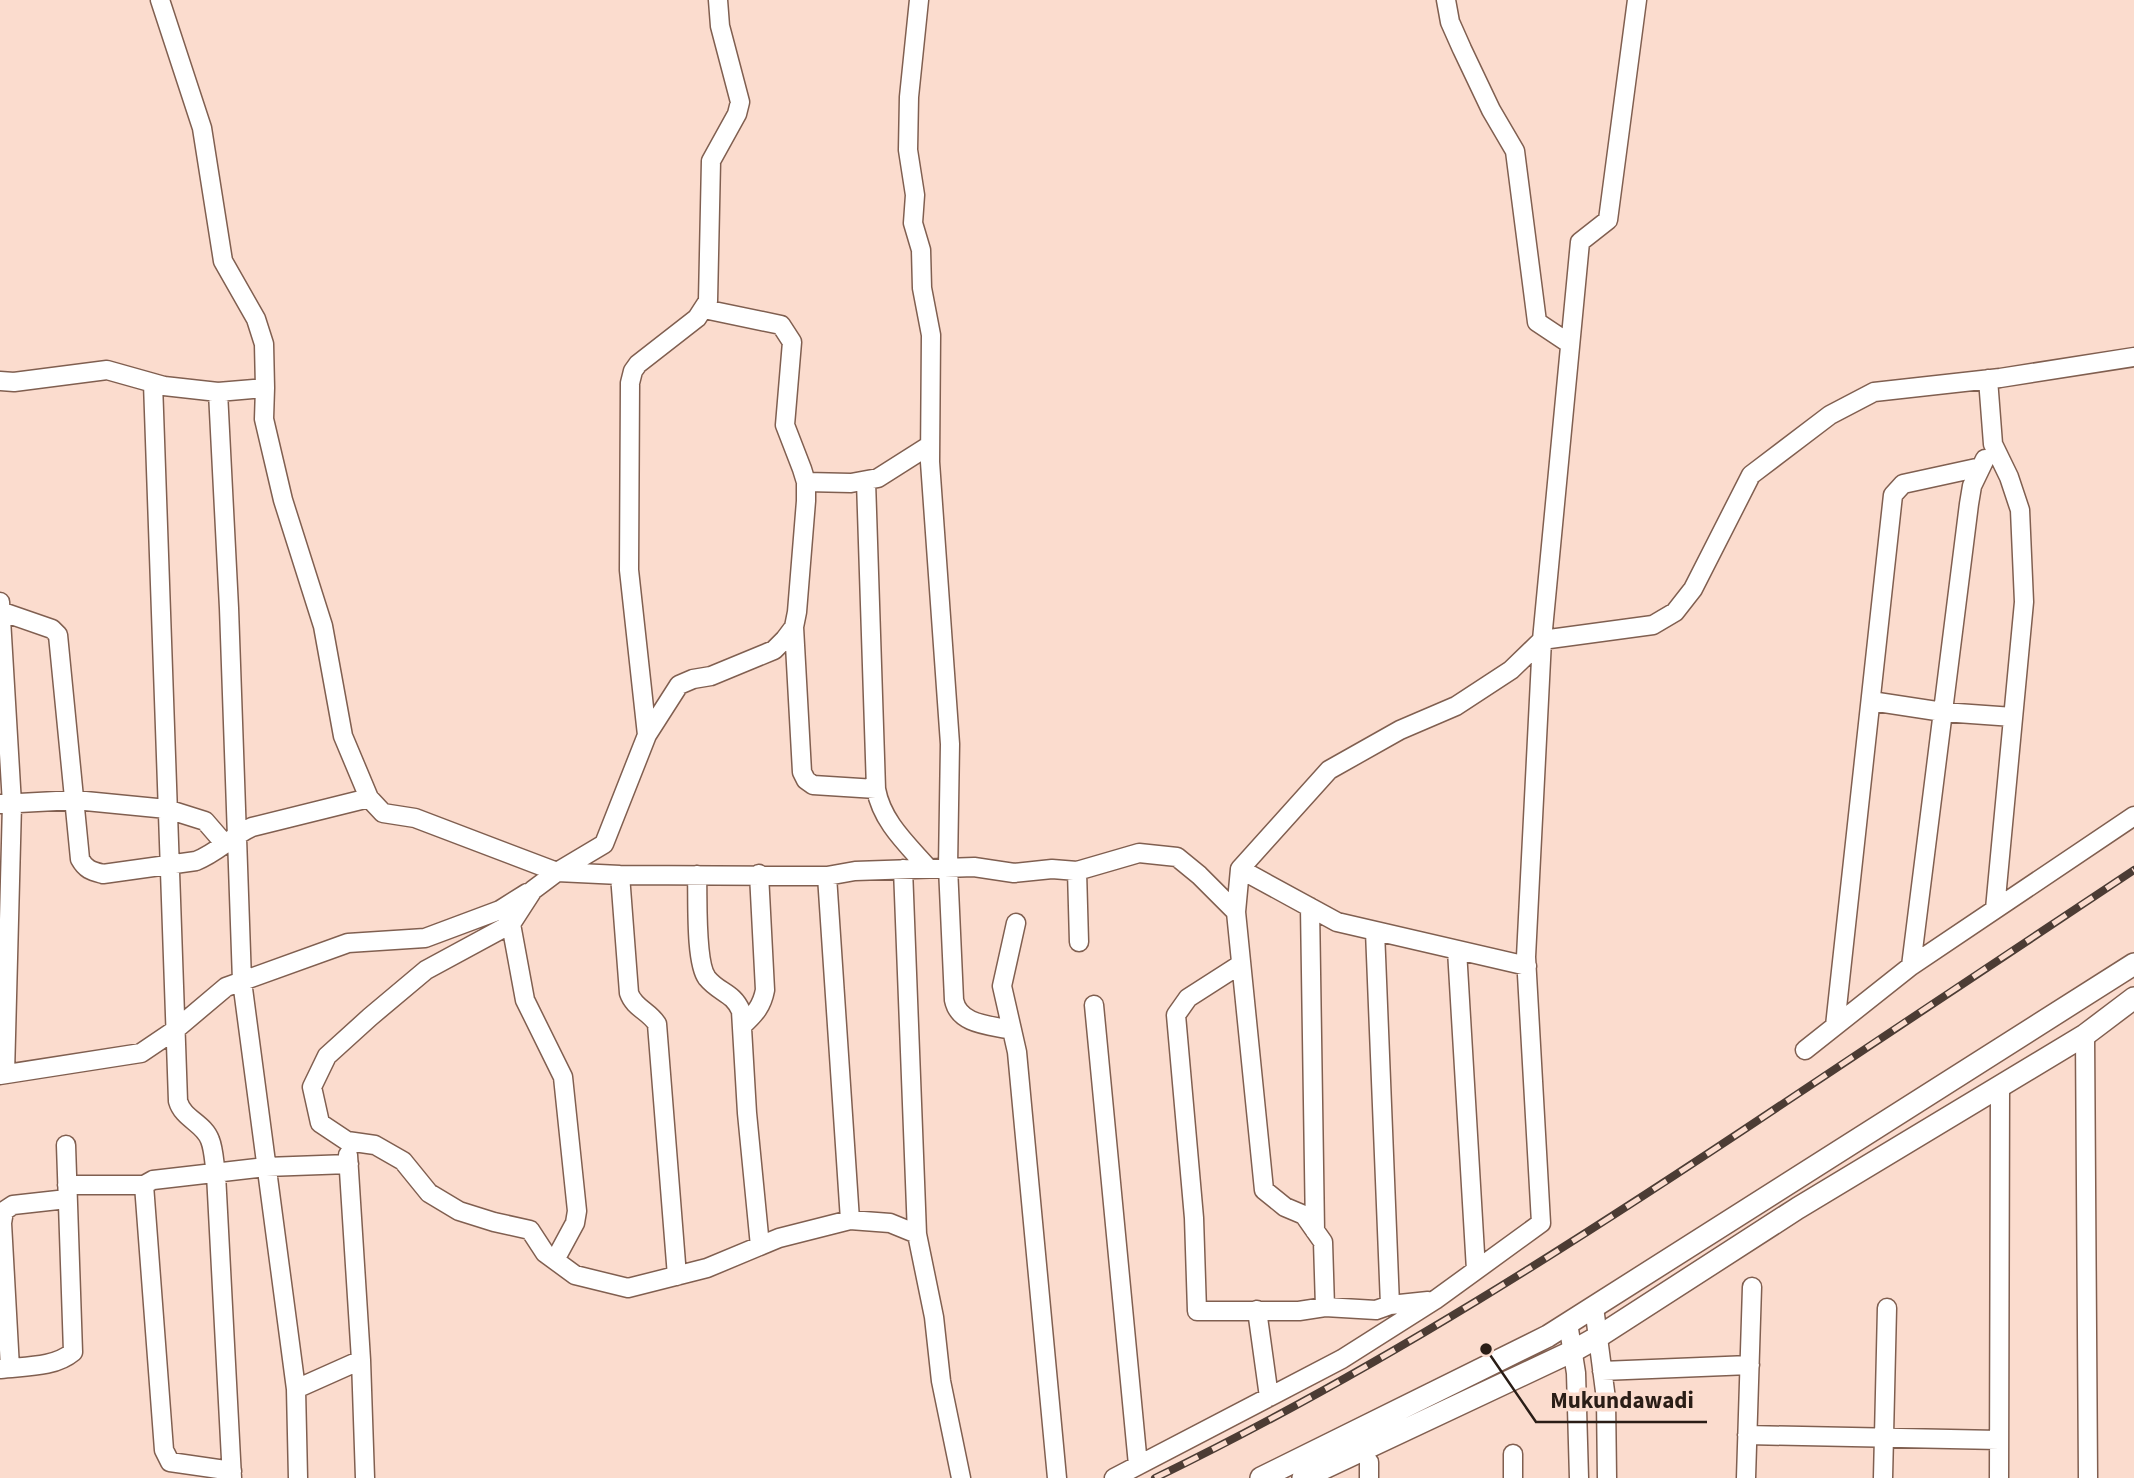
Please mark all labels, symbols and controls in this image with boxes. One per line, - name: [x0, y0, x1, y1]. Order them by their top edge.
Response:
- callout: Mukundawadi: [1536, 1378, 1707, 1422]
- text: Mukundawadi: [1550, 1384, 1694, 1417]

